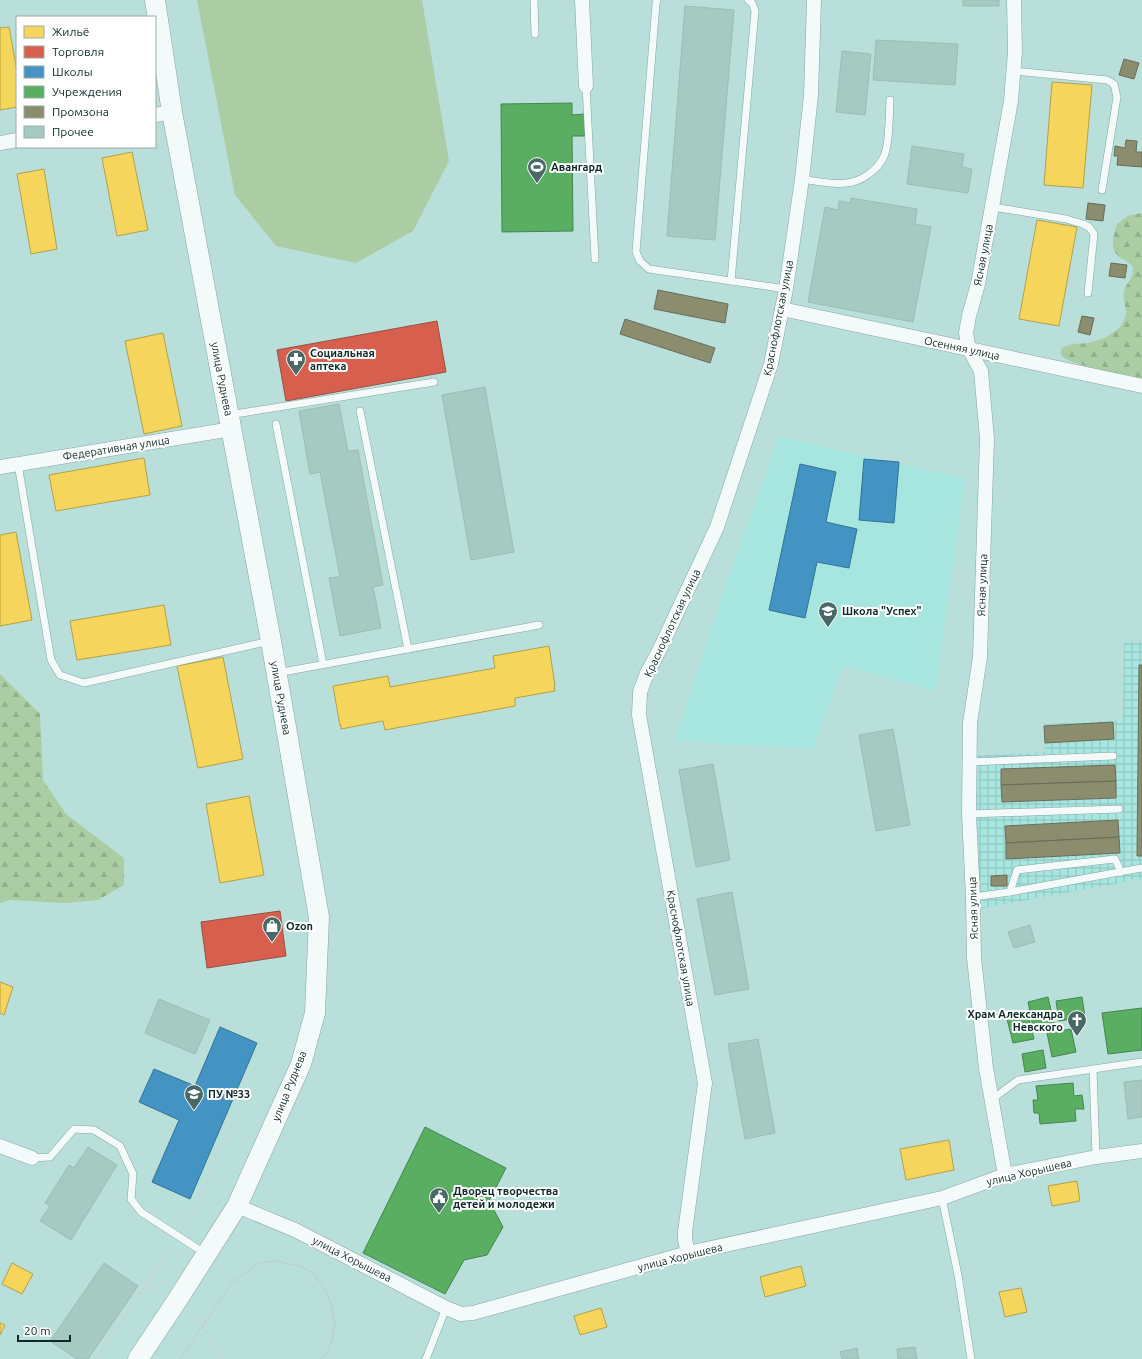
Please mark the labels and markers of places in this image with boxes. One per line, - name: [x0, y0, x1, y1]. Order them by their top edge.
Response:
- sports icon: Авангард: [526, 156, 548, 184]
- place label: Авангард: [551, 161, 602, 173]
- place label: Социальная аптека: [310, 347, 375, 372]
- pharmacy icon: Социальная аптека: [285, 348, 307, 376]
- school or university icon: Школа "Успех": [817, 600, 839, 628]
- place label: Школа "Успех": [842, 605, 922, 617]
- shop icon: Ozon: [261, 915, 283, 943]
- place label: Ozon: [286, 920, 313, 932]
- place label: Храм Александра Невского: [968, 1008, 1063, 1033]
- church icon: Храм Александра Невского: [1066, 1009, 1088, 1037]
- school or university icon: ПУ №33: [183, 1083, 205, 1111]
- place label: ПУ №33: [208, 1088, 250, 1100]
- place label: Дворец творчества детей и молодежи: [453, 1185, 558, 1210]
- public building icon: Дворец творчества детей и молодежи: [428, 1186, 450, 1214]

